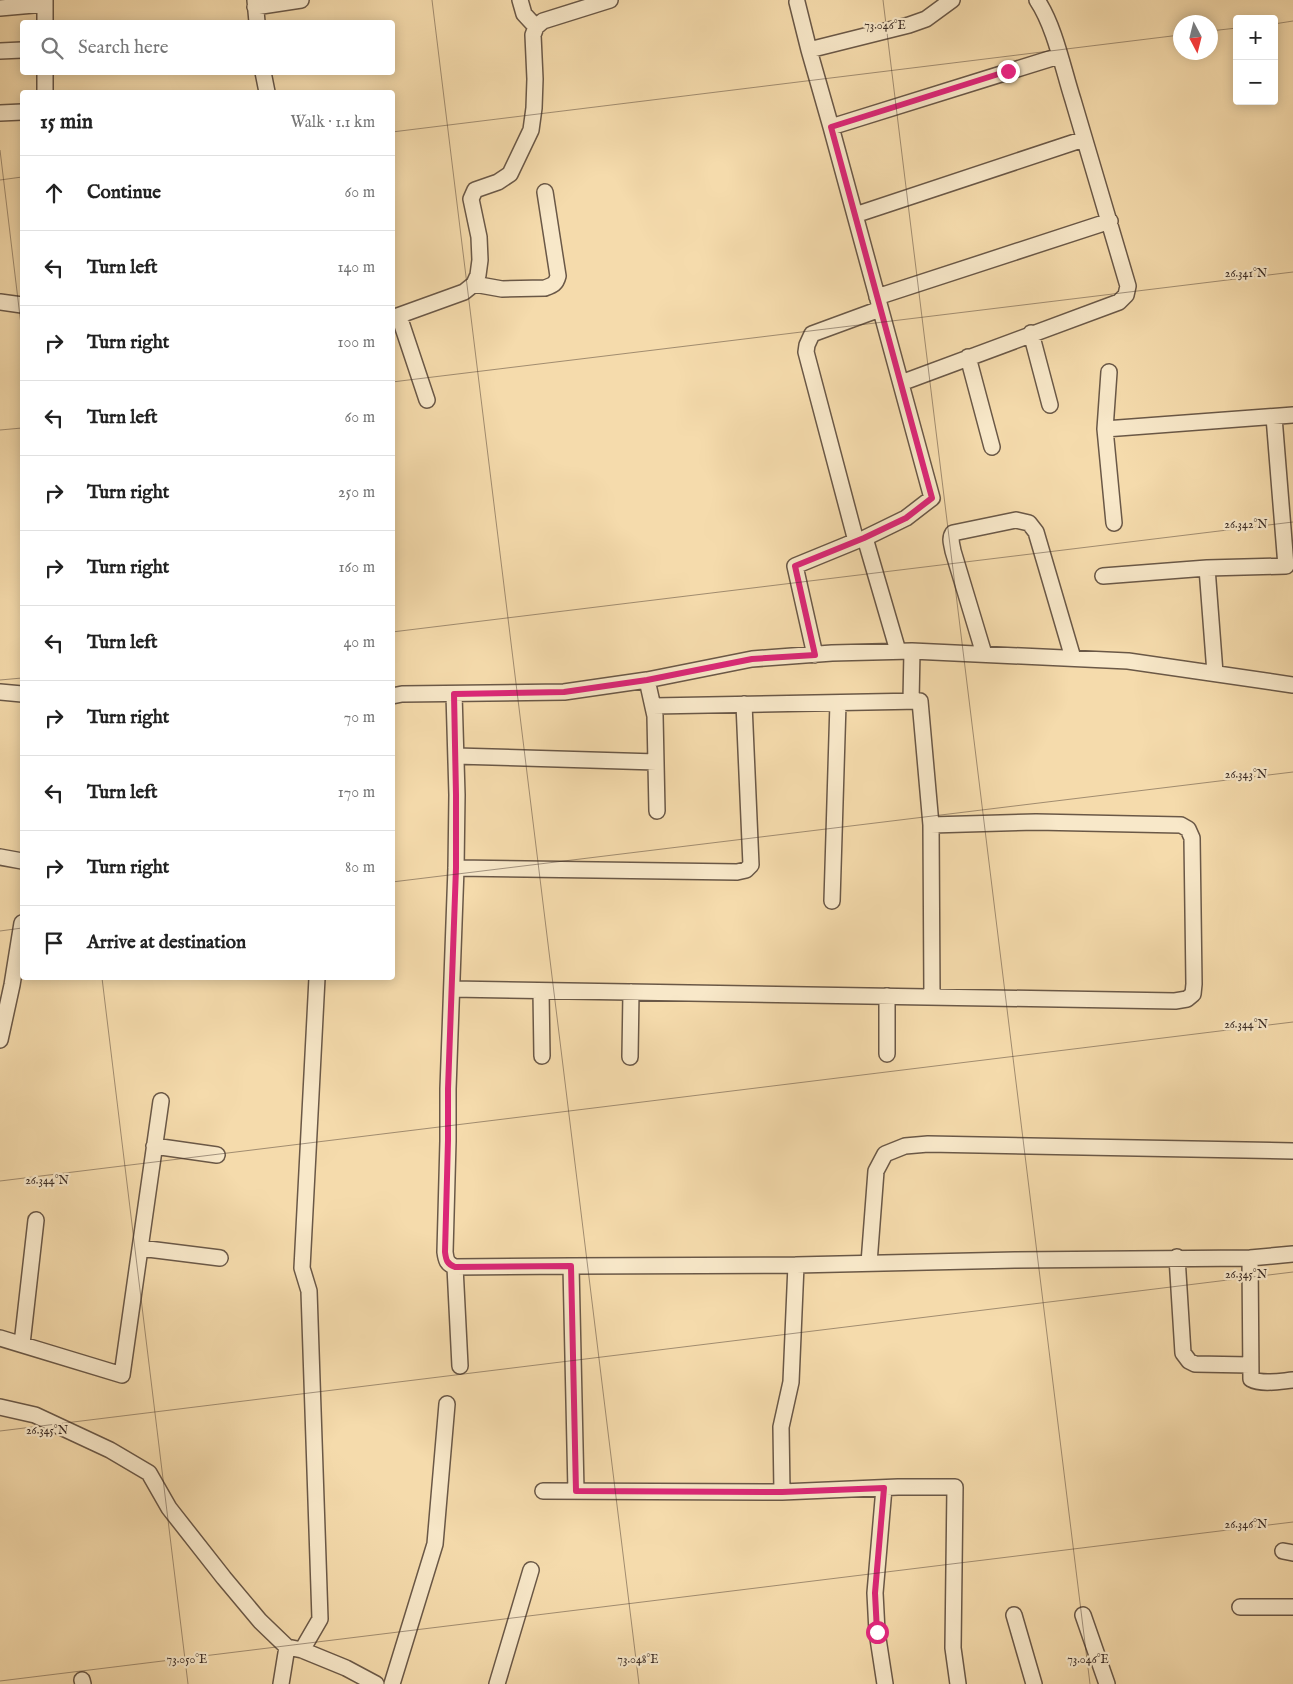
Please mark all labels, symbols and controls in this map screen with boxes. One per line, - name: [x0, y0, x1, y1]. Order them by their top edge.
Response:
- north arrow: [1173, 15, 1218, 60]
- map controls: [1233, 15, 1278, 105]
- button: +: [1233, 15, 1278, 60]
- text: 73.046°E: [864, 18, 906, 33]
- search box: [20, 20, 395, 75]
- icon: search: [38, 34, 66, 62]
- text: Search here: [78, 36, 169, 60]
- route end: [997, 60, 1020, 83]
- button: −: [1233, 60, 1278, 105]
- text: 15 min: [40, 109, 93, 136]
- text: Walk · 1.1 km: [291, 113, 375, 133]
- icon: ahead: [40, 179, 68, 207]
- text: Continue: [87, 181, 161, 205]
- text: 60 m: [345, 183, 375, 203]
- icon: left: [40, 254, 68, 282]
- text: Turn left: [87, 256, 158, 280]
- text: 140 m: [337, 258, 375, 278]
- text: 26.341°N: [1225, 266, 1268, 281]
- icon: right: [40, 329, 68, 357]
- text: Turn right: [87, 331, 169, 355]
- text: 100 m: [338, 333, 375, 353]
- icon: left: [40, 404, 68, 432]
- text: Turn left: [87, 406, 158, 430]
- text: 60 m: [345, 408, 375, 428]
- icon: right: [40, 479, 68, 507]
- text: Turn right: [87, 481, 169, 505]
- text: 250 m: [338, 483, 375, 503]
- text: 26.342°N: [1224, 517, 1268, 532]
- icon: right: [40, 554, 68, 582]
- text: Turn right: [87, 556, 169, 580]
- text: 160 m: [339, 558, 375, 578]
- icon: left: [40, 629, 68, 657]
- text: Turn left: [87, 631, 158, 655]
- text: 40 m: [343, 633, 375, 653]
- icon: right: [40, 704, 68, 732]
- text: Turn right: [87, 706, 169, 730]
- text: 70 m: [344, 708, 375, 728]
- text: 26.343°N: [1225, 767, 1268, 782]
- icon: left: [40, 779, 68, 807]
- text: Turn left: [87, 781, 158, 805]
- text: 170 m: [338, 783, 375, 803]
- icon: right: [40, 854, 68, 882]
- text: Turn right: [87, 856, 169, 880]
- text: 80 m: [345, 858, 375, 878]
- icon: arrive: [40, 929, 68, 957]
- text: Arrive at destination: [87, 931, 246, 955]
- text: 26.344°N: [1224, 1017, 1268, 1032]
- text: 26.344°N: [25, 1173, 69, 1188]
- text: 26.345°N: [1225, 1267, 1268, 1282]
- text: 26.345°N: [26, 1423, 69, 1438]
- text: 26.346°N: [1225, 1517, 1268, 1532]
- route start: [866, 1621, 889, 1644]
- text: 73.050°E: [167, 1652, 207, 1667]
- text: 73.048°E: [617, 1652, 659, 1667]
- text: 73.046°E: [1067, 1652, 1109, 1667]

